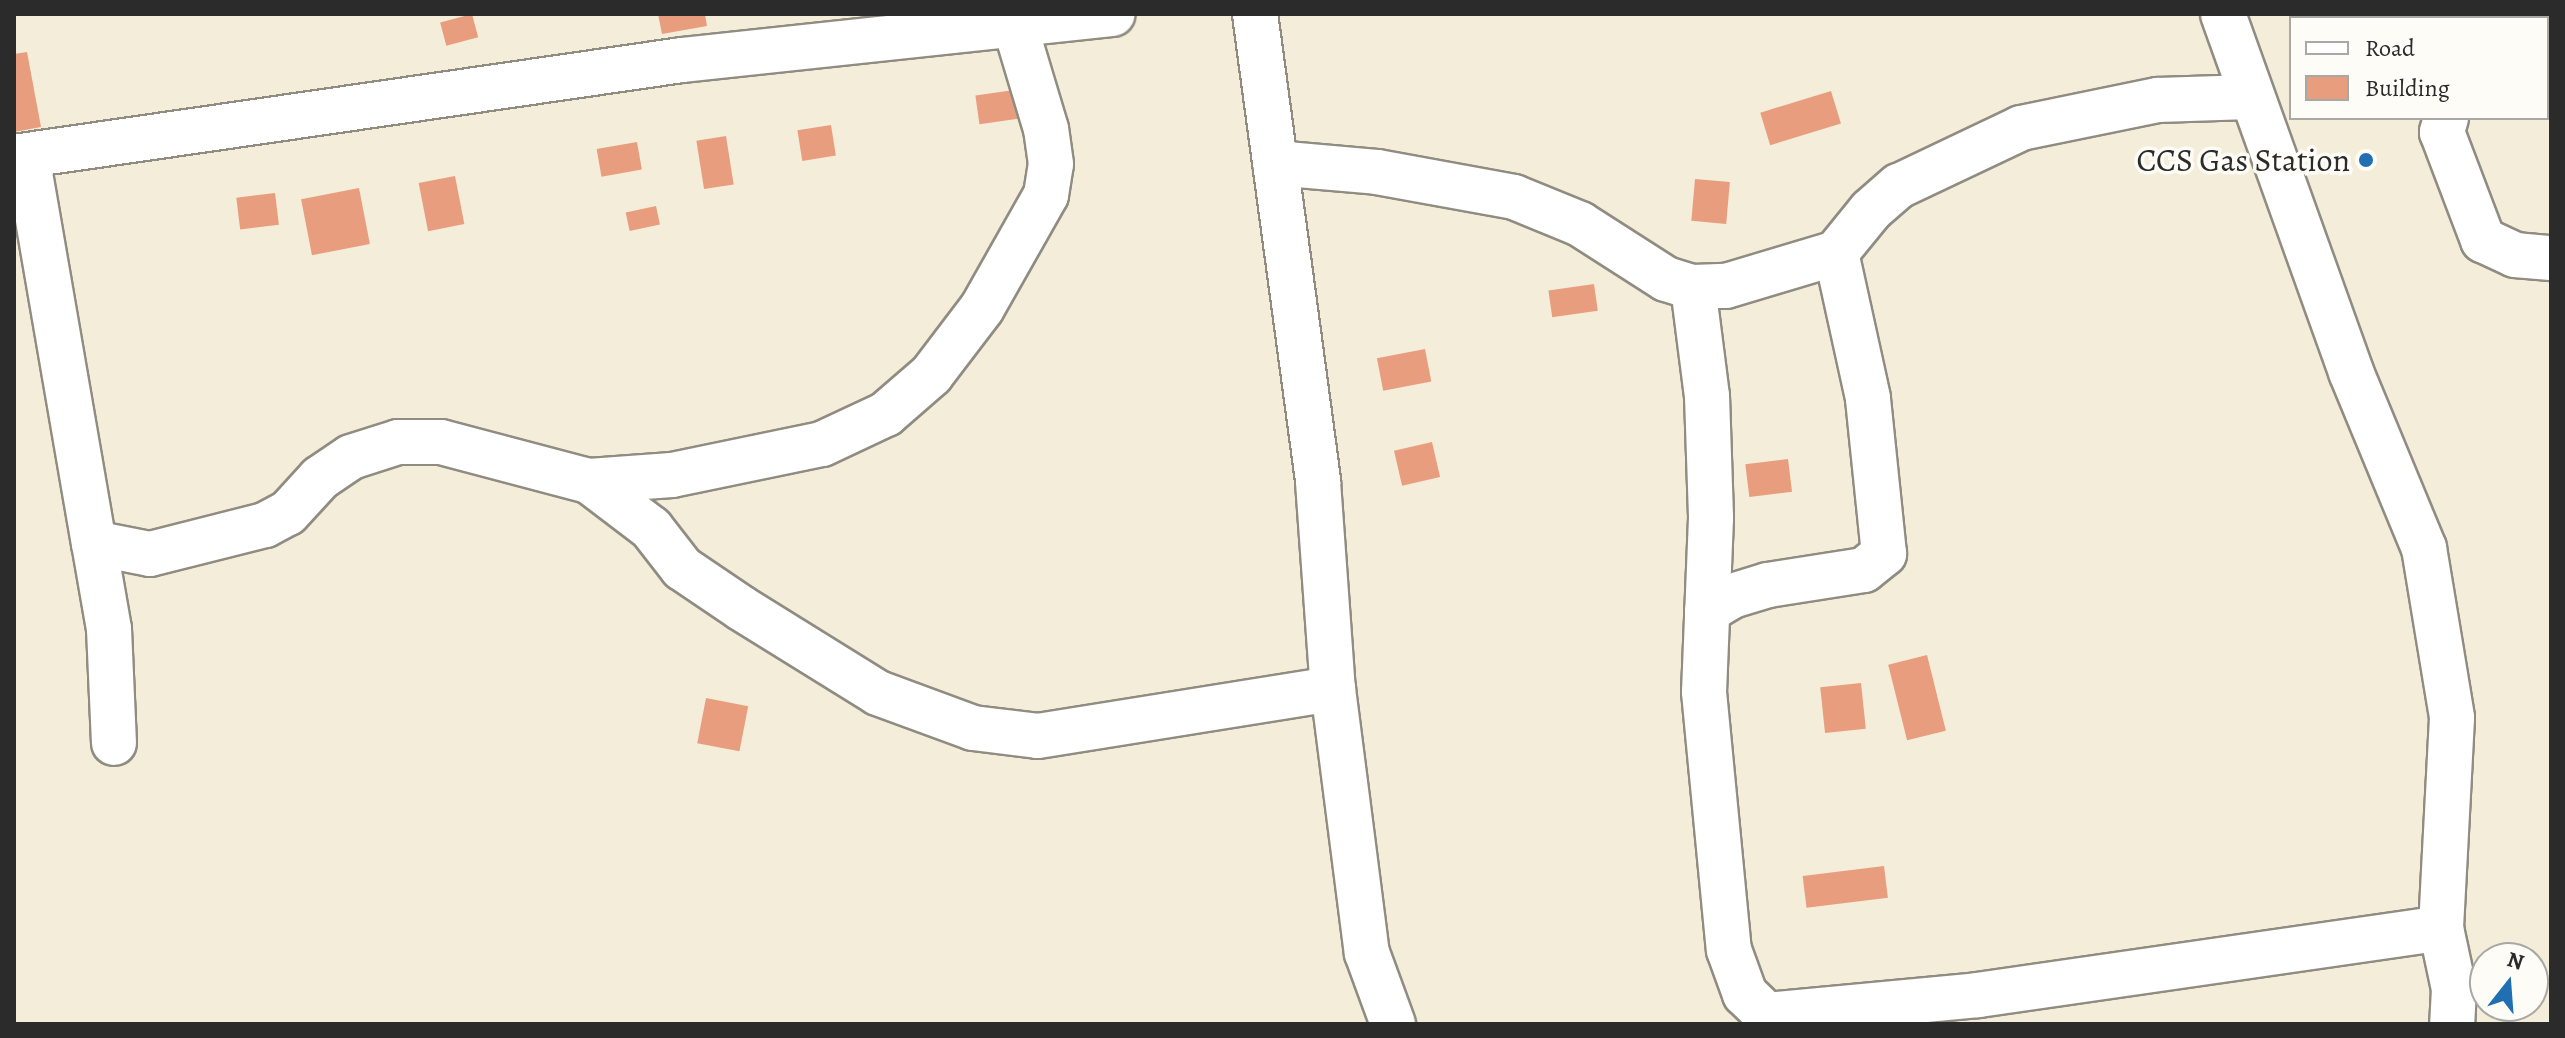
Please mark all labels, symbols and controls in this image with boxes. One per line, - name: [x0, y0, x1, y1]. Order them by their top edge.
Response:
- legend: [2289, 16, 2549, 120]
- text: Road: [2365, 32, 2415, 64]
- text: Building: [2365, 72, 2450, 104]
- place label: CCS Gas Station: [2136, 141, 2350, 179]
- marker: CCS Gas Station: [2357, 151, 2375, 169]
- north arrow: [2469, 942, 2549, 1022]
- text: N: [2503, 944, 2527, 978]

